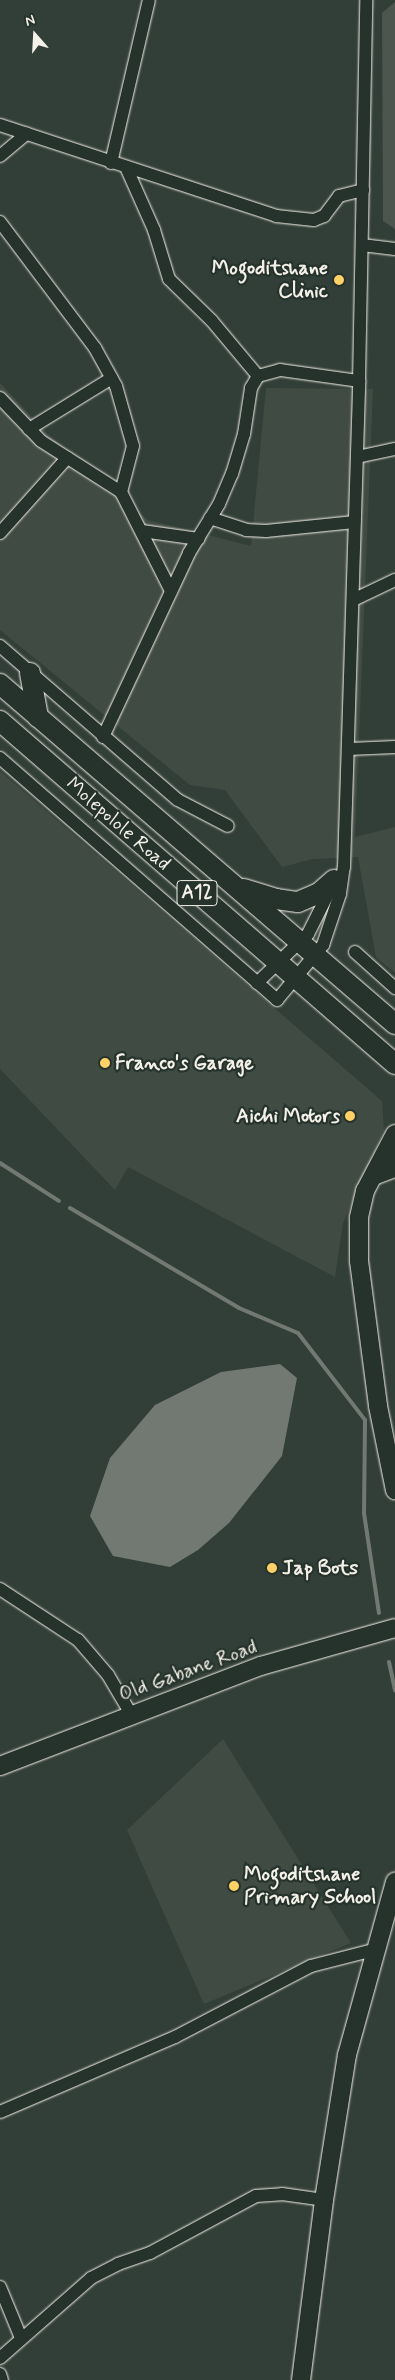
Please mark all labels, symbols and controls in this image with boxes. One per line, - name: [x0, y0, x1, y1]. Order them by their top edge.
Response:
- north arrow: [10, 10, 60, 60]
- text: N: [23, 11, 37, 31]
- place label: Mogoditshane Clinic: [212, 256, 328, 303]
- marker: Mogoditshane Clinic: [332, 273, 346, 287]
- street label: Molepolole Road: [61, 772, 175, 876]
- road number: A12: [176, 876, 218, 910]
- place label: Franco's Garage: [115, 1051, 253, 1075]
- marker: Franco's Garage: [99, 1057, 111, 1069]
- place label: Aichi Motors: [235, 1104, 340, 1128]
- marker: Aichi Motors: [344, 1110, 356, 1122]
- place label: Jap Bots: [282, 1556, 353, 1580]
- marker: Jap Bots: [266, 1562, 278, 1574]
- street label: Old Gabane Road: [114, 1634, 262, 1708]
- place label: Mogoditshane Primary School: [244, 1862, 376, 1909]
- marker: Mogoditshane Primary School: [228, 1880, 240, 1892]

